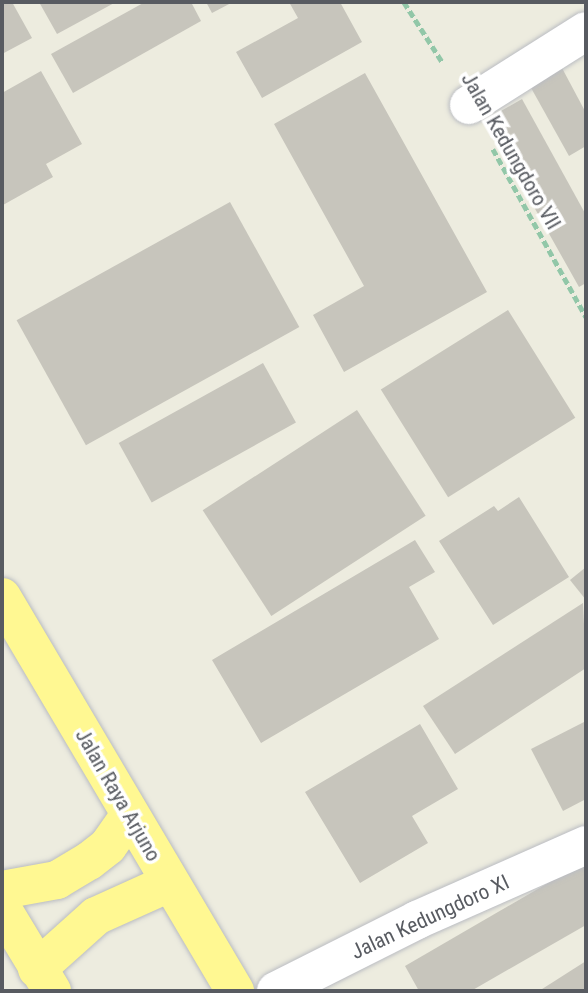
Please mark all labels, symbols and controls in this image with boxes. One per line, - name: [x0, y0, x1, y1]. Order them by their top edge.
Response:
- street label: Jalan Kedungdoro VII: [456, 68, 566, 234]
- street label: Jalan Raya Arjuno: [70, 724, 166, 866]
- street label: Jalan Kedungdoro XI: [347, 869, 513, 965]

